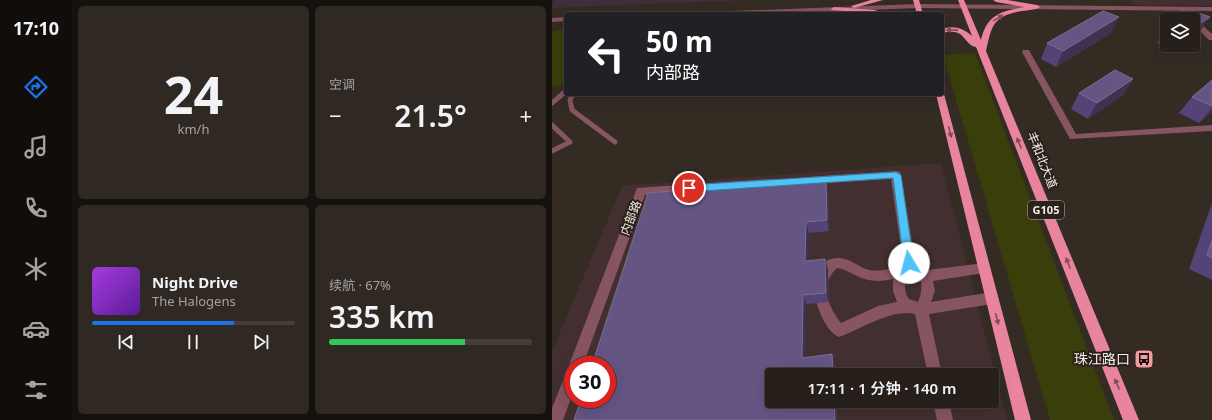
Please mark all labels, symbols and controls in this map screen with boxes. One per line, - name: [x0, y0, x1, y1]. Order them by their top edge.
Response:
- map controls: [1160, 12, 1200, 52]
- button: layers: [1160, 12, 1200, 52]
- one-way arrow: [992, 14, 1003, 21]
- text: 17:10: [13, 16, 59, 40]
- text: 50 m: [646, 22, 713, 60]
- one-way arrow: [945, 27, 958, 33]
- icon: left: [580, 28, 632, 80]
- text: 24: [164, 58, 223, 129]
- text: 内部路: [646, 60, 700, 84]
- icon: directions: [22, 73, 50, 101]
- text: 空调: [329, 75, 355, 93]
- text: 21.5°: [394, 95, 467, 136]
- text: −: [329, 100, 342, 130]
- text: +: [519, 100, 532, 130]
- text: km/h: [178, 120, 209, 138]
- one-way arrow: [947, 126, 953, 138]
- street label: 丰和北大道: [1023, 129, 1062, 191]
- icon: music: [22, 133, 50, 161]
- one-way arrow: [1016, 137, 1022, 148]
- pin: [672, 171, 706, 205]
- icon: arrive: [678, 177, 700, 199]
- icon: phone: [22, 194, 50, 222]
- street label: 内部路: [616, 198, 645, 238]
- road number: G105: [1028, 201, 1064, 219]
- position arrow: [888, 242, 930, 284]
- icon: climate: [22, 255, 50, 283]
- one-way arrow: [1065, 258, 1071, 269]
- text: Night Drive: [152, 272, 238, 292]
- text: 续航 · 67%: [329, 276, 391, 294]
- text: The Halogens: [152, 292, 236, 310]
- text: 335 km: [329, 296, 435, 337]
- one-way arrow: [995, 313, 1001, 325]
- icon: car: [22, 315, 50, 343]
- icon: previous: [115, 331, 137, 353]
- icon: pause: [182, 331, 204, 353]
- icon: next: [250, 331, 272, 353]
- bus stop icon: 珠江路口: [1133, 348, 1155, 370]
- place label: 珠江路口: [1074, 349, 1130, 368]
- speed limit sign: 30: [564, 356, 616, 408]
- icon: filters: [22, 376, 50, 404]
- one-way arrow: [1113, 377, 1119, 389]
- text: 17:11 · 1 分钟 · 140 m: [808, 378, 956, 398]

